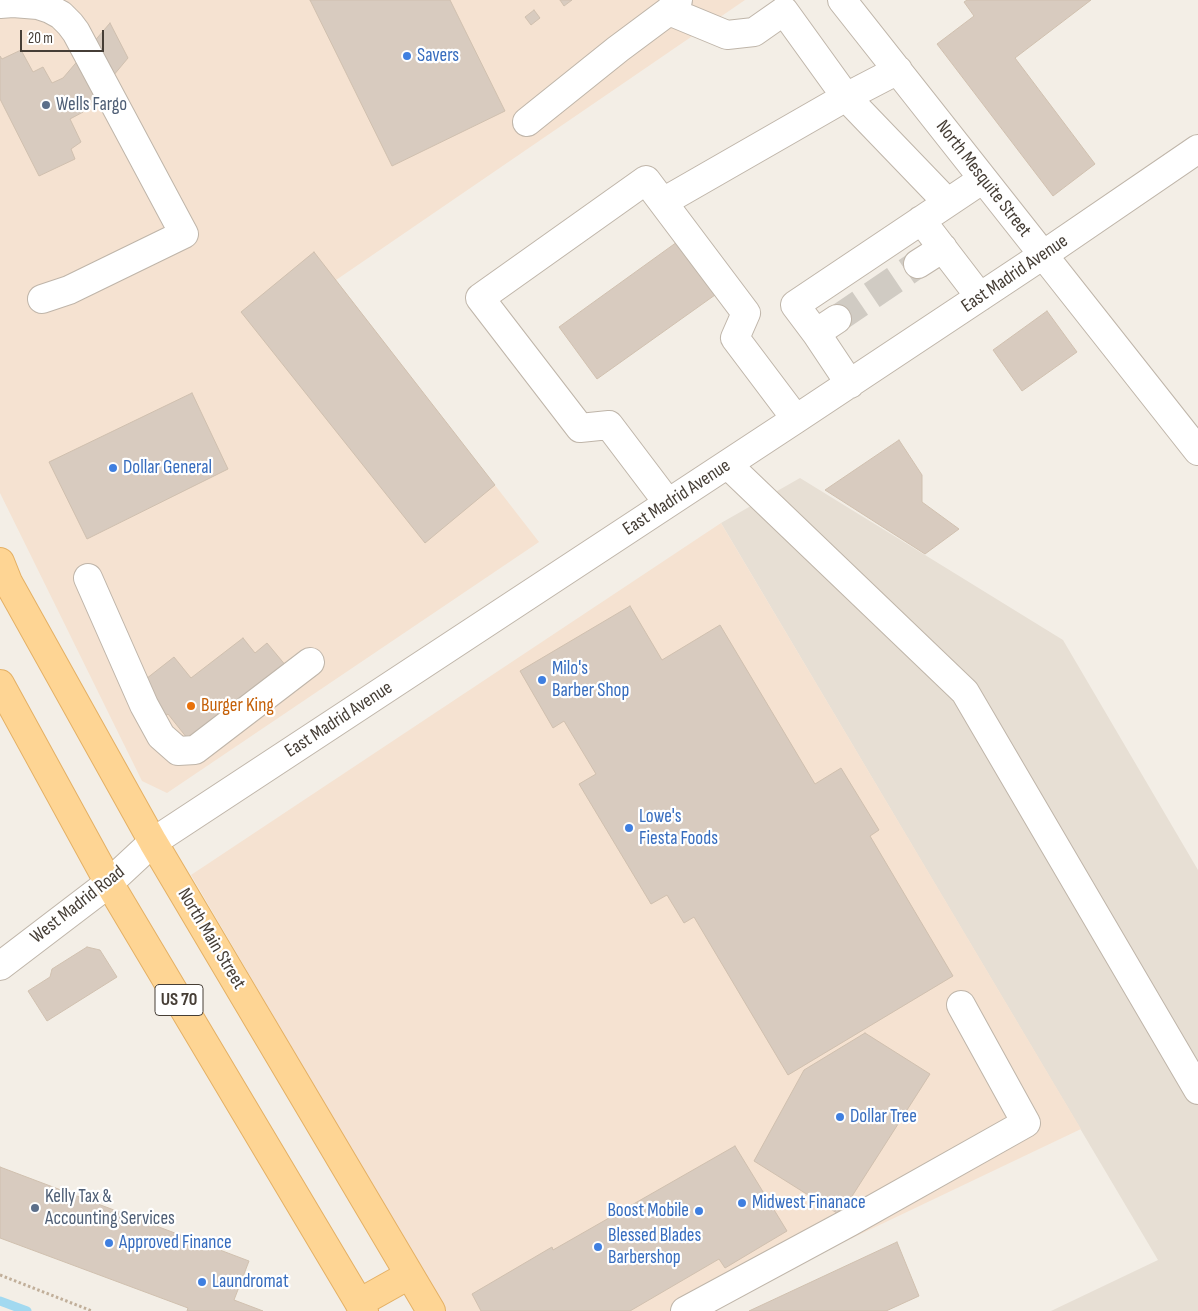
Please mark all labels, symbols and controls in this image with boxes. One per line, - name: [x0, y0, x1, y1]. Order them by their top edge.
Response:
- scale bar: [22, 20, 106, 52]
- text: 20 m: [28, 29, 53, 48]
- place label: Savers: [417, 45, 459, 67]
- marker: Savers: [401, 50, 413, 62]
- place label: Wells Fargo: [56, 94, 127, 116]
- marker: Wells Fargo: [40, 99, 52, 111]
- street label: North Mesquite Street: [930, 116, 1036, 242]
- street label: East Madrid Avenue: [957, 230, 1073, 318]
- street label: East Madrid Avenue: [619, 455, 735, 541]
- place label: Dollar General: [123, 457, 212, 479]
- marker: Dollar General: [107, 462, 119, 474]
- place label: Milo's Barber Shop: [552, 658, 629, 702]
- marker: Milo's Barber Shop: [536, 674, 548, 686]
- street label: East Madrid Avenue: [281, 677, 397, 763]
- place label: Burger King: [201, 695, 274, 717]
- marker: Burger King: [185, 700, 197, 712]
- place label: Lowe's Fiesta Foods: [639, 806, 718, 850]
- marker: Lowe's Fiesta Foods: [623, 822, 635, 834]
- street label: West Madrid Road: [26, 861, 130, 949]
- street label: North Main Street: [172, 884, 250, 994]
- road number: US 70: [155, 984, 203, 1016]
- place label: Dollar Tree: [850, 1106, 917, 1128]
- marker: Dollar Tree: [834, 1111, 846, 1123]
- place label: Kelly Tax & Accounting Services: [45, 1186, 175, 1230]
- place label: Midwest Finanace: [752, 1192, 866, 1214]
- marker: Midwest Finanace: [736, 1197, 748, 1209]
- place label: Boost Mobile: [607, 1200, 689, 1222]
- marker: Kelly Tax & Accounting Services: [29, 1202, 41, 1214]
- marker: Boost Mobile: [693, 1205, 705, 1217]
- place label: Blessed Blades Barbershop: [608, 1225, 701, 1269]
- place label: Approved Finance: [119, 1232, 232, 1254]
- marker: Approved Finance: [103, 1237, 115, 1249]
- marker: Blessed Blades Barbershop: [592, 1241, 604, 1253]
- place label: Laundromat: [212, 1271, 289, 1293]
- marker: Laundromat: [196, 1276, 208, 1288]

